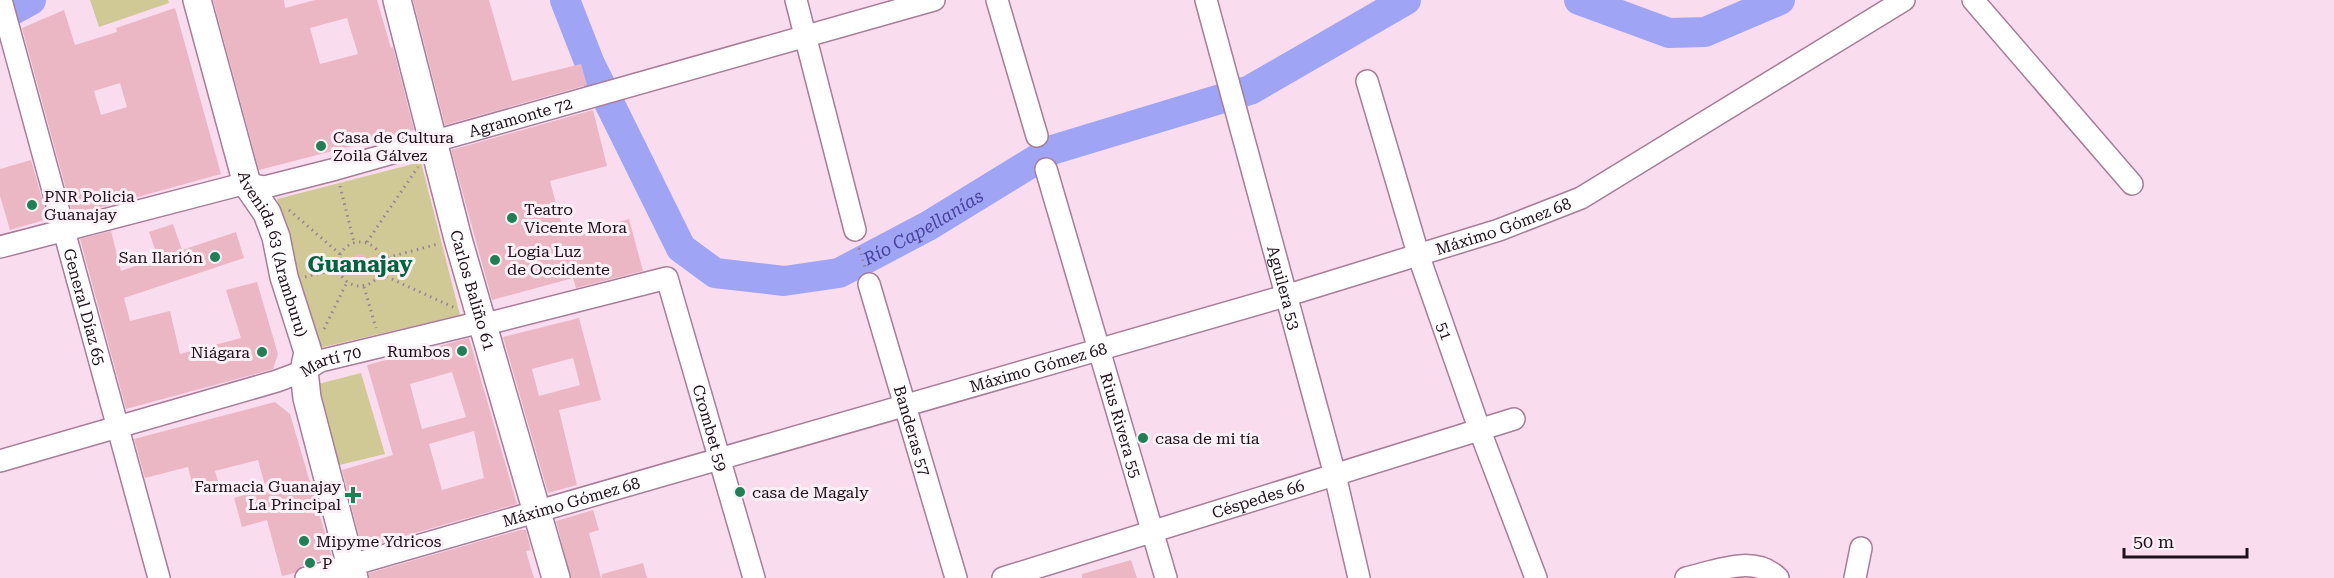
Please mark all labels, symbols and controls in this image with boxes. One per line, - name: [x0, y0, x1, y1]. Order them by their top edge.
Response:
- street label: Agramonte 72: [466, 93, 574, 141]
- place label: Casa de Cultura Zoila Gálvez: [333, 128, 454, 165]
- marker: Casa de Cultura Zoila Gálvez: [314, 139, 328, 153]
- street label: Avenida 63 (Aramburu): [234, 169, 312, 339]
- water label: Río Capellanías: [858, 184, 987, 269]
- place label: PNR Policia Guanajay: [44, 187, 135, 224]
- street label: Máximo Gómez 68: [1433, 193, 1574, 258]
- marker: PNR Policia Guanajay: [25, 198, 39, 212]
- place label: Teatro Vicente Mora: [524, 200, 627, 237]
- marker: Teatro Vicente Mora: [505, 211, 519, 225]
- street label: Carlos Baliño 61: [447, 228, 499, 353]
- place label: Logia Luz de Occidente: [507, 242, 610, 279]
- street label: Aguilera 53: [1264, 243, 1305, 332]
- street label: General Díaz 65: [60, 246, 110, 367]
- place label: San Ilarión: [118, 248, 203, 267]
- marker: San Ilarión: [208, 250, 222, 264]
- district label: Guanajay: [308, 252, 413, 277]
- marker: Logia Luz de Occidente: [488, 253, 502, 267]
- street label: 51: [1433, 319, 1457, 343]
- street label: Máximo Gómez 68: [967, 338, 1109, 396]
- street label: Martí 70: [296, 342, 363, 381]
- place label: Rumbos: [387, 342, 450, 361]
- place label: Niágara: [191, 343, 250, 362]
- marker: Rumbos: [455, 344, 469, 358]
- marker: Niágara: [255, 345, 269, 359]
- street label: Rius Rivera 55: [1097, 370, 1146, 480]
- street label: Crombet 59: [689, 382, 732, 473]
- street label: Banderas 57: [890, 383, 935, 478]
- place label: casa de mi tía: [1155, 429, 1260, 448]
- marker: casa de mi tía: [1136, 431, 1150, 445]
- street label: Máximo Gómez 68: [500, 473, 642, 530]
- street label: Céspedes 66: [1209, 475, 1307, 522]
- place label: Farmacia Guanajay La Principal: [194, 477, 342, 514]
- place label: casa de Magaly: [752, 483, 869, 502]
- marker: casa de Magaly: [733, 485, 747, 499]
- marker: Farmacia Guanajay La Principal: [346, 488, 360, 502]
- scale bar: [2124, 521, 2247, 559]
- text: 50 m: [2133, 531, 2174, 552]
- place label: Mipyme Ydricos: [316, 532, 442, 551]
- marker: Mipyme Ydricos: [297, 534, 311, 548]
- place label: P: [322, 554, 332, 573]
- marker: P: [303, 556, 317, 570]

